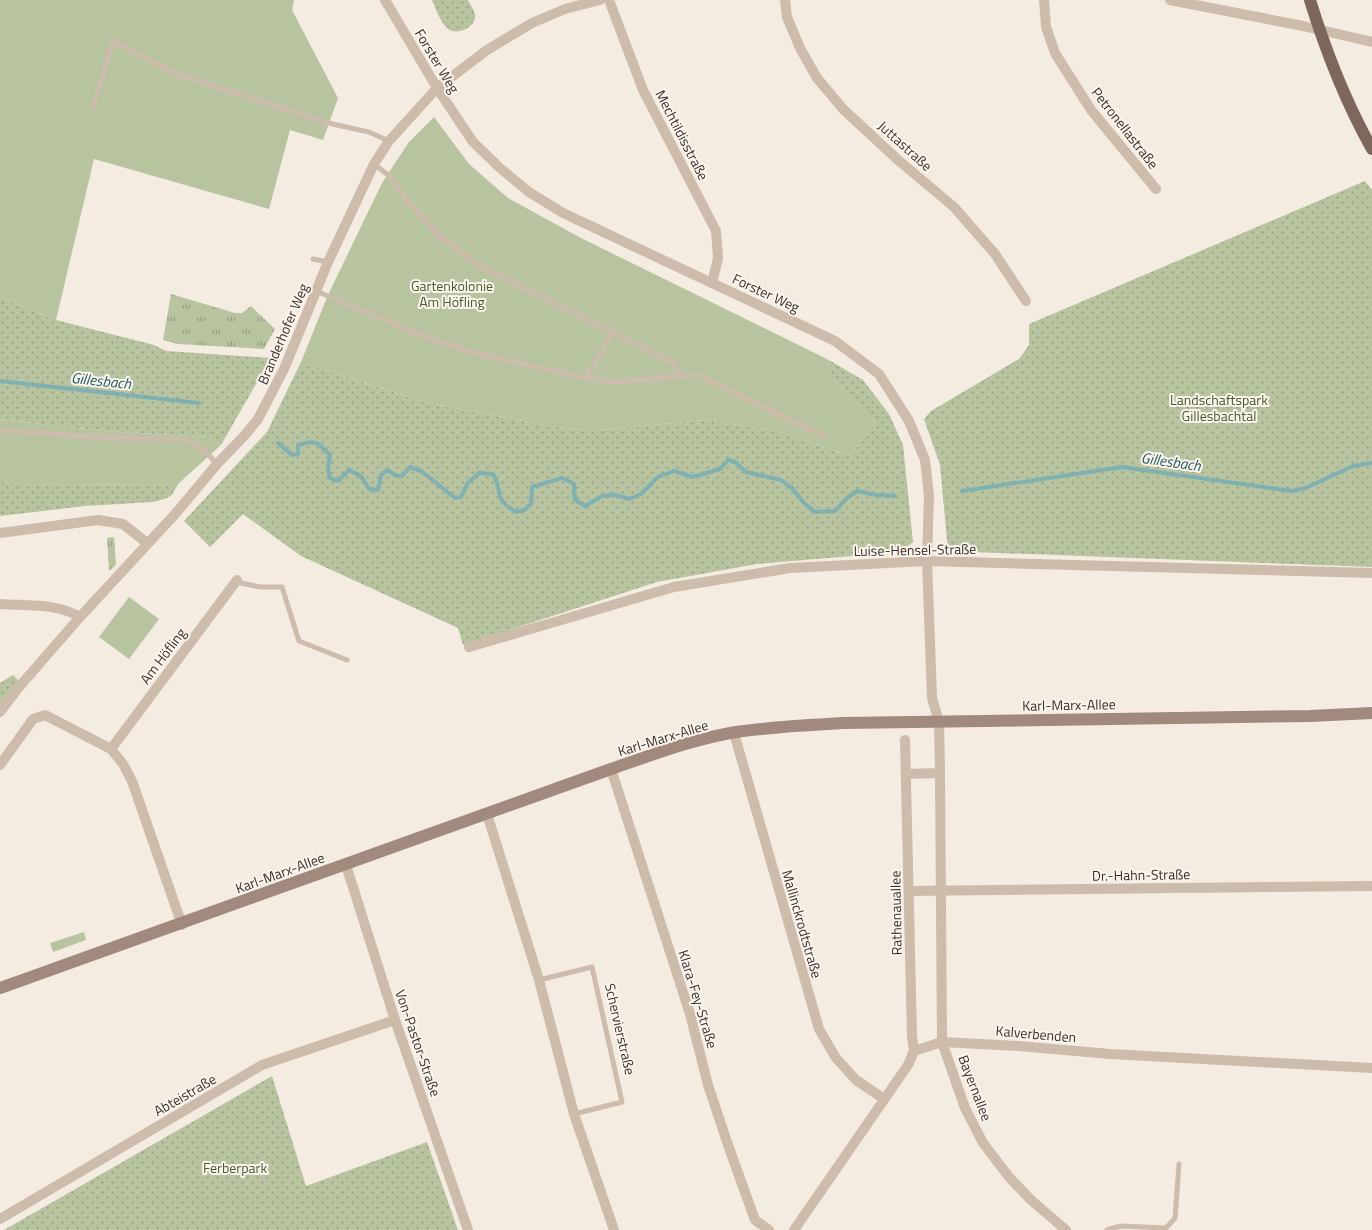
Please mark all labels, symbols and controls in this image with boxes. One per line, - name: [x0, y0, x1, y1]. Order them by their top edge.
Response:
- street label: Forster Weg: [410, 24, 465, 97]
- street label: Petronellastraße: [1087, 82, 1164, 173]
- street label: Mechtildisstraße: [651, 86, 714, 184]
- street label: Juttastraße: [874, 116, 937, 176]
- street label: Forster Weg: [729, 268, 803, 317]
- park label: Gartenkolonie Am Höfling: [411, 275, 493, 312]
- street label: Branderhofer Weg: [252, 280, 313, 388]
- water label: Gillesbach: [70, 366, 133, 395]
- park label: Landschaftspark Gillesbachtal: [1170, 389, 1268, 426]
- water label: Gillesbach: [1140, 446, 1203, 477]
- street label: Luise-Hensel-Straße: [853, 538, 977, 561]
- street label: Am Höfling: [134, 623, 191, 688]
- street label: Karl-Marx-Allee: [1022, 693, 1116, 716]
- street label: Karl-Marx-Allee: [615, 714, 711, 761]
- street label: Karl-Marx-Allee: [232, 847, 327, 898]
- street label: Dr.-Hahn-Straße: [1092, 863, 1190, 886]
- street label: Mallinckrodtstraße: [777, 867, 828, 980]
- street label: Rathenauallee: [884, 870, 907, 956]
- street label: Klara-Fey-Straße: [674, 947, 723, 1051]
- street label: Schervierstraße: [600, 981, 641, 1077]
- street label: Von-Pastor-Straße: [390, 986, 447, 1099]
- street label: Kalverbenden: [995, 1020, 1077, 1047]
- street label: Bayernallee: [953, 1052, 998, 1124]
- street label: Abteistraße: [150, 1068, 220, 1121]
- park label: Ferberpark: [203, 1157, 267, 1178]

